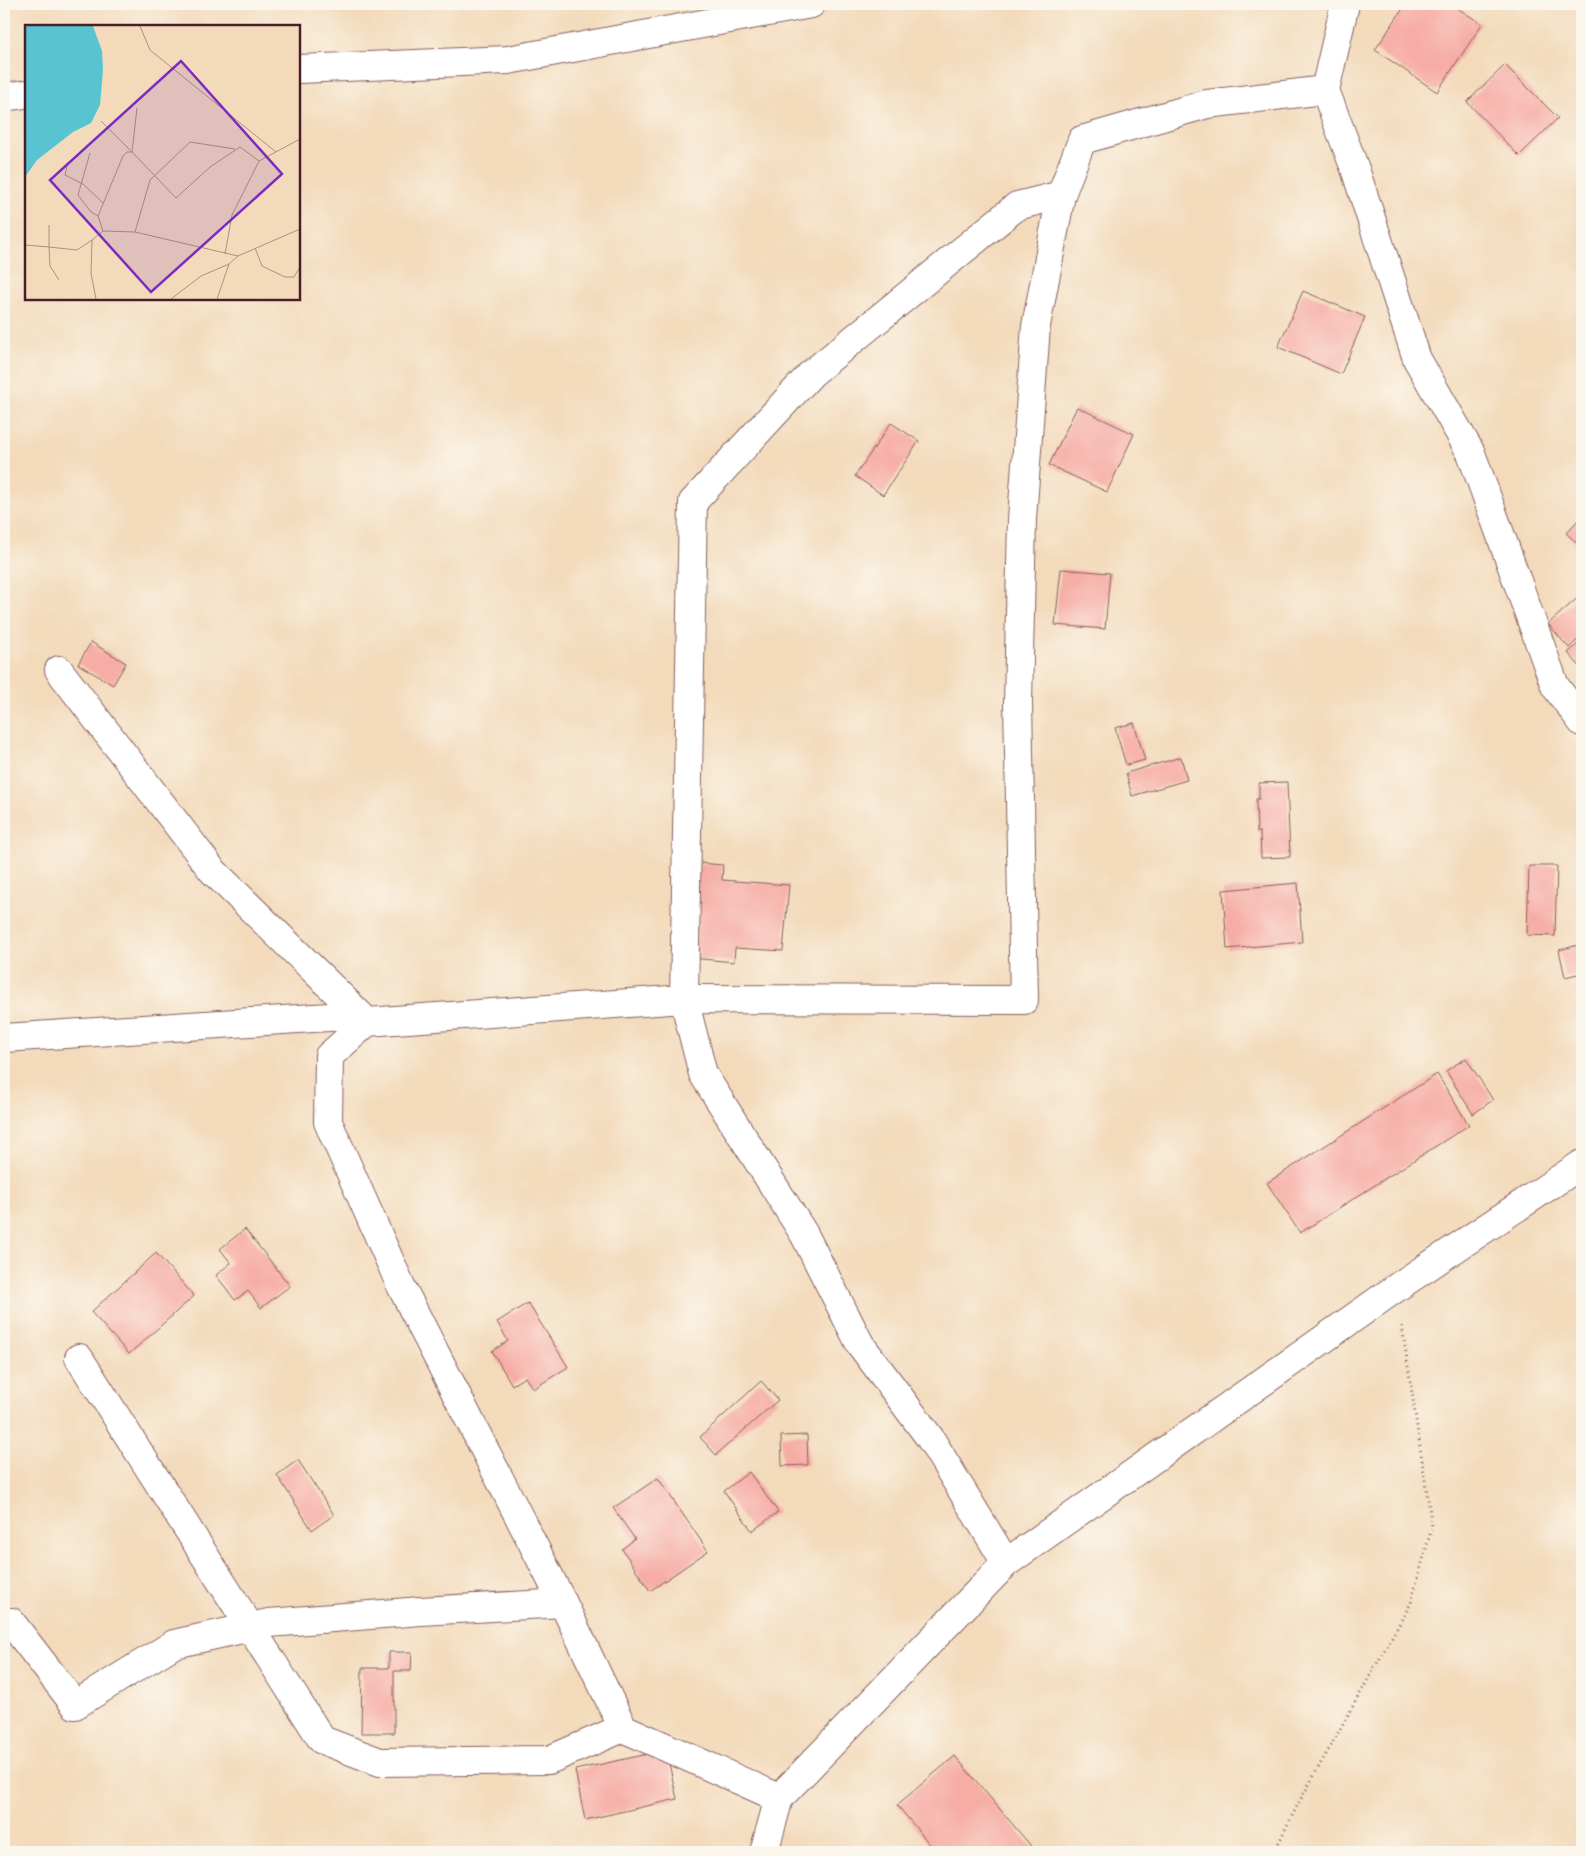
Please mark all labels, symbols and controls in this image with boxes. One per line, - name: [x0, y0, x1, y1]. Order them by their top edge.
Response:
- inset map: [25, 25, 300, 300]

